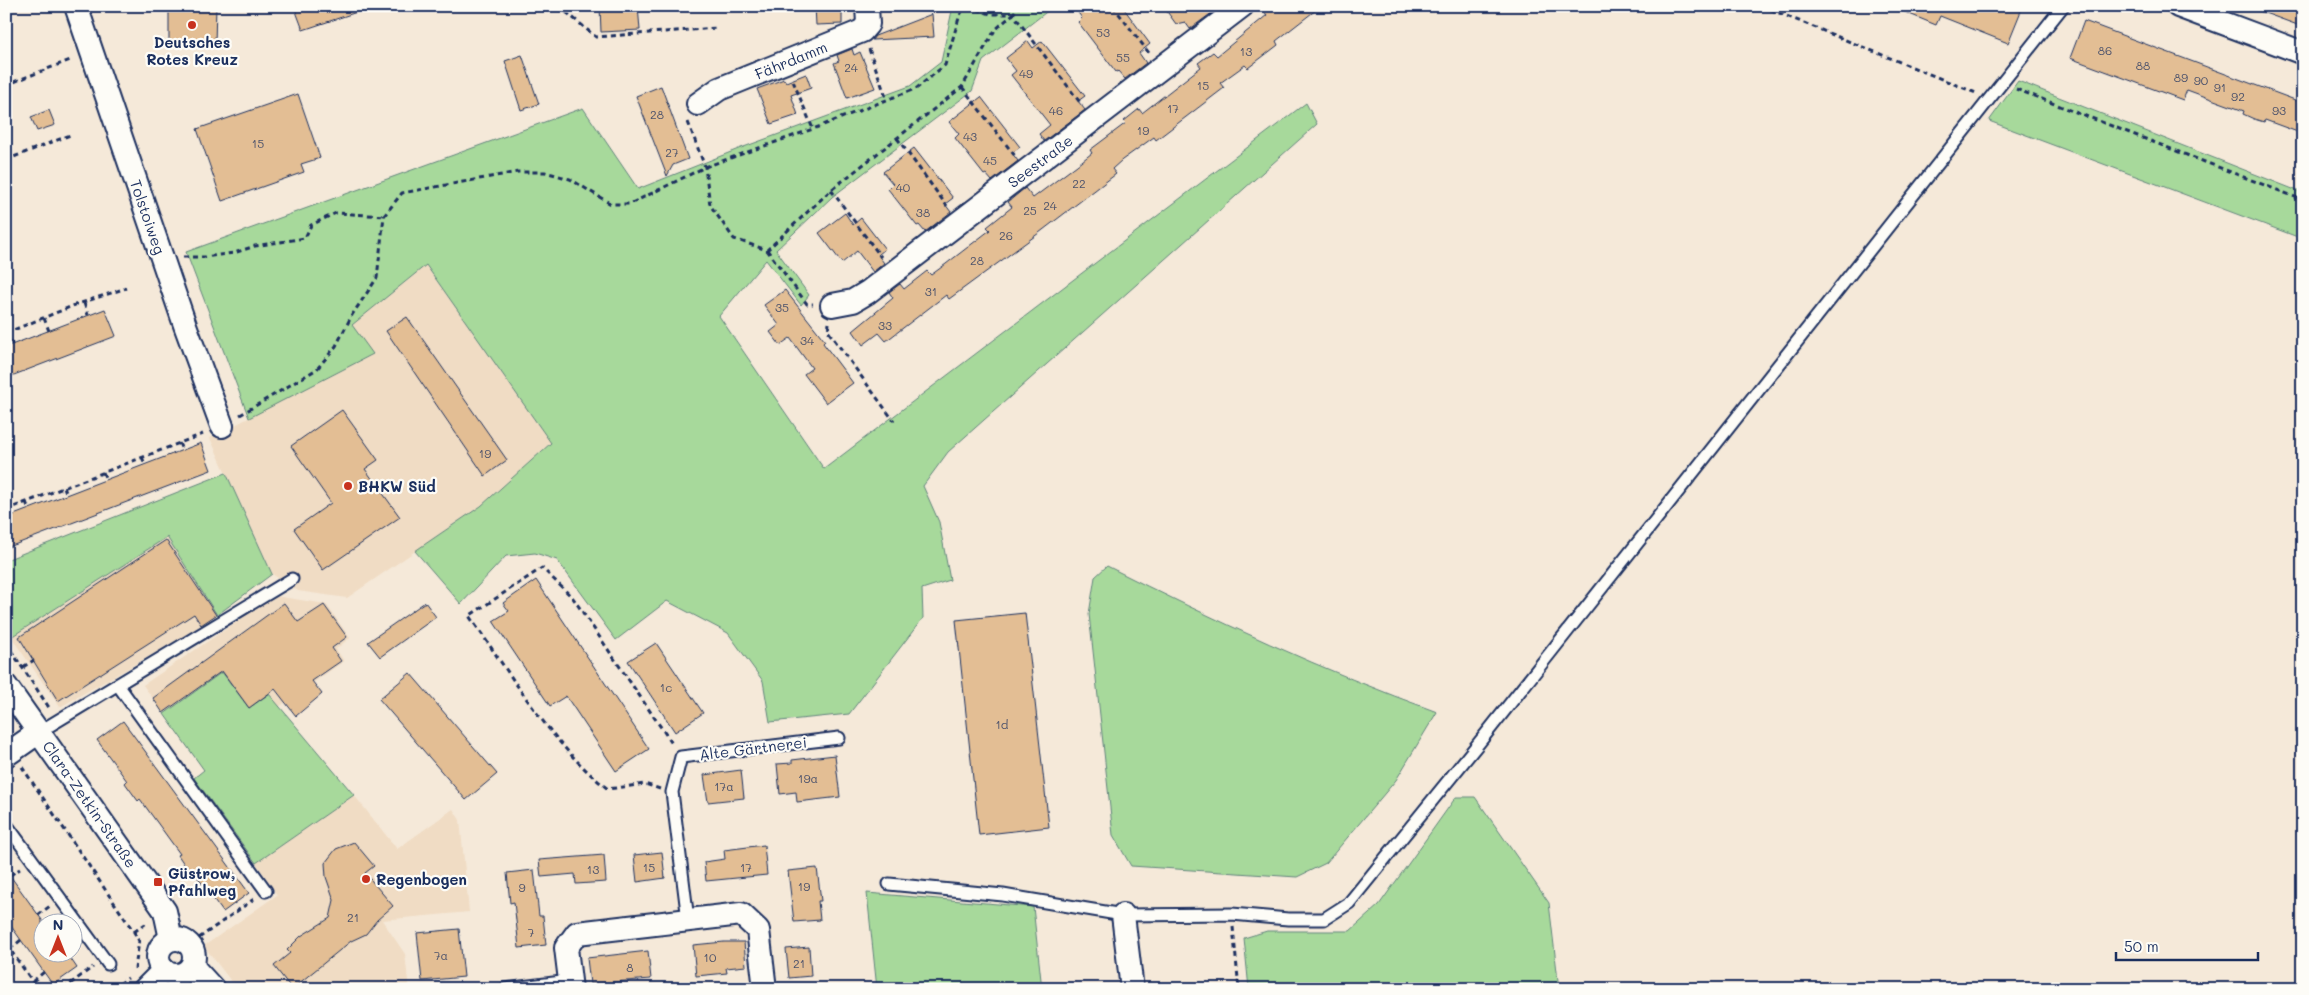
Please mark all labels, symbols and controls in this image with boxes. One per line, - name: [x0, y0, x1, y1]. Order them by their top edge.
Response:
- marker: Deutsches Rotes Kreuz: [186, 19, 198, 31]
- house number: 53: [1096, 24, 1110, 40]
- place label: Deutsches Rotes Kreuz: [146, 32, 238, 69]
- street label: Fährdamm: [752, 36, 830, 84]
- house number: 86: [2098, 42, 2112, 58]
- house number: 13: [1240, 43, 1252, 59]
- house number: 55: [1116, 49, 1130, 65]
- house number: 88: [2136, 57, 2150, 73]
- house number: 24: [844, 59, 858, 75]
- house number: 49: [1019, 65, 1033, 81]
- house number: 89: [2174, 69, 2188, 85]
- house number: 90: [2194, 72, 2209, 88]
- house number: 15: [1197, 77, 1209, 93]
- house number: 91: [2214, 79, 2226, 95]
- house number: 92: [2231, 88, 2245, 104]
- house number: 17: [1167, 100, 1179, 116]
- house number: 46: [1049, 102, 1063, 118]
- house number: 93: [2272, 102, 2286, 118]
- house number: 28: [650, 106, 664, 122]
- house number: 19: [1137, 122, 1149, 138]
- house number: 43: [963, 128, 977, 144]
- street label: Seestraße: [1003, 130, 1077, 192]
- house number: 15: [252, 135, 264, 151]
- house number: 27: [665, 144, 679, 160]
- house number: 45: [983, 152, 997, 168]
- house number: 22: [1072, 175, 1086, 191]
- street label: Tolstoiweg: [126, 177, 170, 257]
- house number: 40: [896, 179, 911, 195]
- house number: 24: [1043, 197, 1057, 213]
- house number: 25: [1023, 202, 1037, 218]
- house number: 38: [916, 204, 930, 220]
- house number: 26: [999, 227, 1013, 243]
- house number: 28: [970, 252, 984, 268]
- house number: 31: [925, 283, 937, 299]
- house number: 35: [775, 299, 789, 315]
- house number: 33: [878, 317, 892, 333]
- house number: 34: [800, 332, 814, 348]
- house number: 19: [479, 445, 491, 461]
- place label: BHKW Süd: [358, 476, 436, 496]
- marker: BHKW Süd: [342, 480, 354, 492]
- house number: 1c: [660, 679, 672, 695]
- house number: 1d: [996, 716, 1009, 732]
- street label: Alte Gärtnerei: [698, 731, 808, 765]
- street label: Clara-Zetkin-Straße: [39, 736, 141, 872]
- house number: 19a: [798, 770, 818, 786]
- house number: 17a: [714, 778, 734, 794]
- house number: 15: [643, 859, 655, 875]
- house number: 17: [740, 859, 752, 875]
- house number: 13: [587, 861, 599, 877]
- place label: Güstrow, Pfahlweg: [168, 863, 236, 900]
- place label: Regenbogen: [376, 869, 467, 889]
- marker: Regenbogen: [360, 873, 372, 885]
- marker: Güstrow, Pfahlweg: [152, 876, 164, 888]
- house number: 19: [798, 878, 810, 894]
- house number: 9: [518, 879, 526, 895]
- house number: 21: [347, 909, 359, 925]
- north arrow: [32, 912, 82, 962]
- text: N: [53, 915, 63, 934]
- house number: 7: [528, 924, 535, 940]
- scale bar: [2116, 930, 2259, 962]
- text: 50 m: [2124, 936, 2159, 956]
- house number: 7a: [434, 947, 448, 963]
- house number: 10: [704, 949, 717, 965]
- house number: 21: [793, 955, 805, 971]
- house number: 8: [626, 959, 634, 975]

